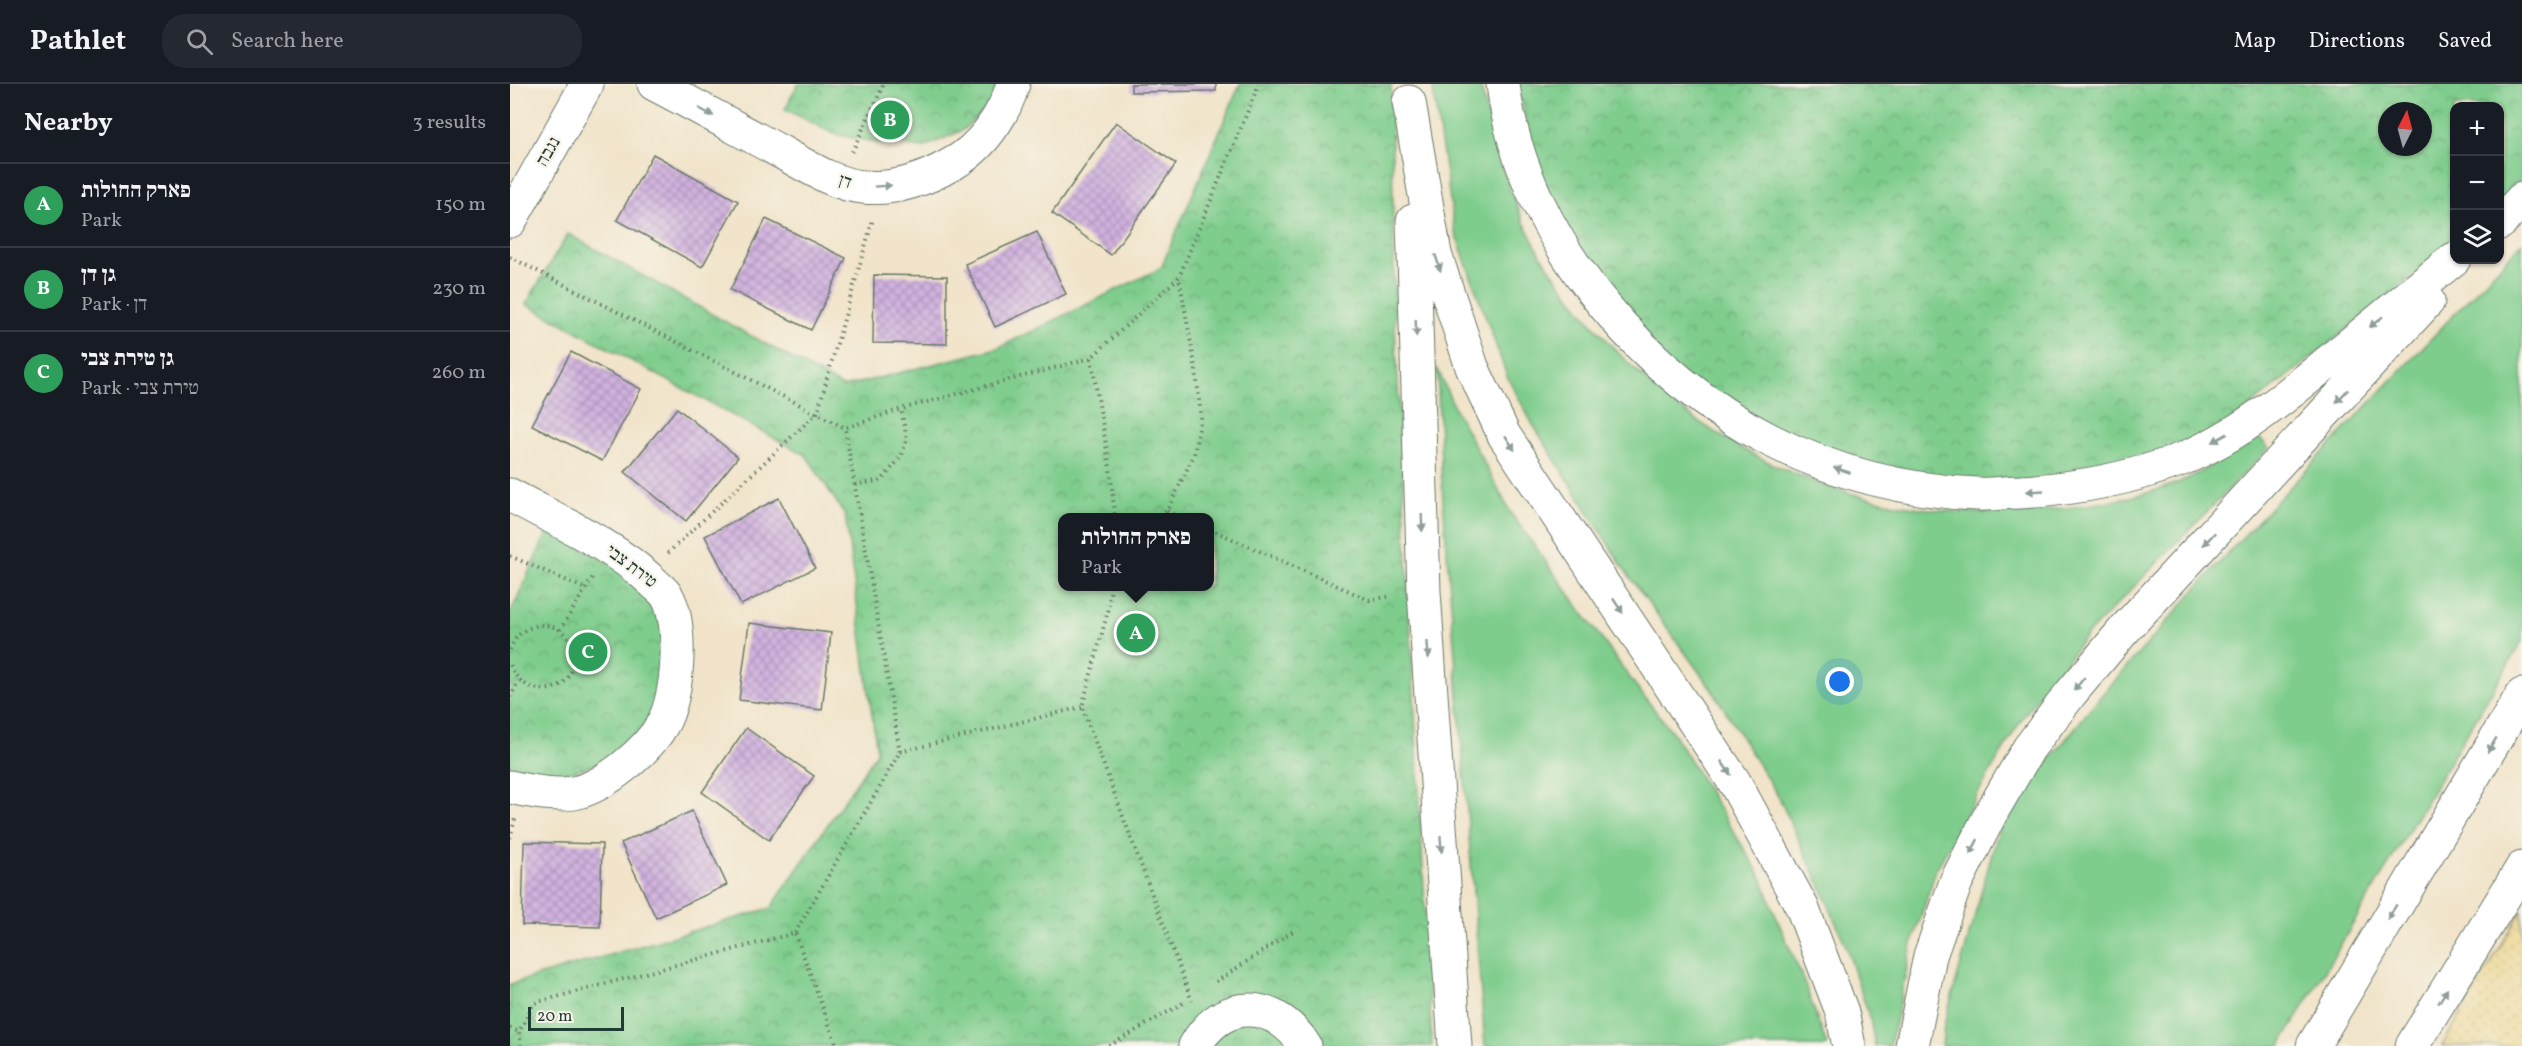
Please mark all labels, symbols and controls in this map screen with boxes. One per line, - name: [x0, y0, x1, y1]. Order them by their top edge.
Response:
- search box: [162, 14, 582, 68]
- text: Pathlet: [30, 22, 126, 61]
- icon: search: [183, 25, 216, 58]
- text: Search here: [231, 26, 344, 57]
- text: Map: [2234, 27, 2276, 56]
- text: Directions: [2309, 27, 2405, 56]
- text: Saved: [2438, 27, 2492, 56]
- pin: B: [870, 98, 910, 142]
- north arrow: [2378, 102, 2432, 156]
- map controls: [2450, 102, 2504, 264]
- button: +: [2450, 102, 2504, 156]
- text: Nearby: [24, 105, 113, 141]
- one-way arrow: [697, 107, 714, 117]
- text: 3 results: [412, 109, 486, 137]
- street label: נגבה: [531, 133, 567, 171]
- button: −: [2450, 156, 2504, 210]
- street label: דן: [835, 168, 855, 196]
- text: פארק החולות: [81, 176, 191, 207]
- one-way arrow: [873, 182, 892, 191]
- text: A: [36, 191, 51, 219]
- text: 150 m: [435, 191, 486, 219]
- text: Park: [81, 207, 122, 235]
- button: layers: [2450, 210, 2504, 264]
- one-way arrow: [1434, 254, 1443, 272]
- text: גן דן: [81, 260, 116, 291]
- text: B: [37, 275, 50, 303]
- text: 230 m: [432, 275, 486, 303]
- text: Park · דן: [81, 291, 147, 319]
- one-way arrow: [2369, 315, 2384, 328]
- one-way arrow: [1411, 319, 1421, 338]
- text: גן טירת צבי: [81, 344, 174, 375]
- text: C: [37, 359, 50, 387]
- text: 260 m: [431, 359, 486, 387]
- text: Park · טירת צבי: [81, 375, 199, 403]
- one-way arrow: [2335, 388, 2349, 402]
- one-way arrow: [2211, 433, 2228, 443]
- one-way arrow: [1504, 435, 1515, 451]
- one-way arrow: [1833, 465, 1851, 474]
- one-way arrow: [2025, 486, 2044, 495]
- popup: [1058, 513, 1214, 591]
- one-way arrow: [1417, 514, 1426, 533]
- text: פארק החולות: [1081, 523, 1191, 554]
- one-way arrow: [2202, 531, 2216, 546]
- street label: טירת צבי: [600, 539, 662, 595]
- text: Park: [1081, 554, 1122, 582]
- one-way arrow: [1612, 597, 1624, 613]
- pin: A: [1116, 610, 1156, 656]
- pin: C: [568, 630, 608, 674]
- one-way arrow: [1423, 640, 1433, 659]
- your location: [1825, 667, 1854, 696]
- one-way arrow: [2072, 676, 2085, 692]
- one-way arrow: [2487, 737, 2497, 754]
- one-way arrow: [1720, 760, 1731, 776]
- one-way arrow: [1437, 835, 1446, 854]
- one-way arrow: [1969, 839, 1978, 856]
- one-way arrow: [2387, 904, 2398, 920]
- one-way arrow: [2437, 988, 2448, 1004]
- scale bar: [528, 1004, 624, 1032]
- text: 20 m: [537, 1006, 572, 1028]

